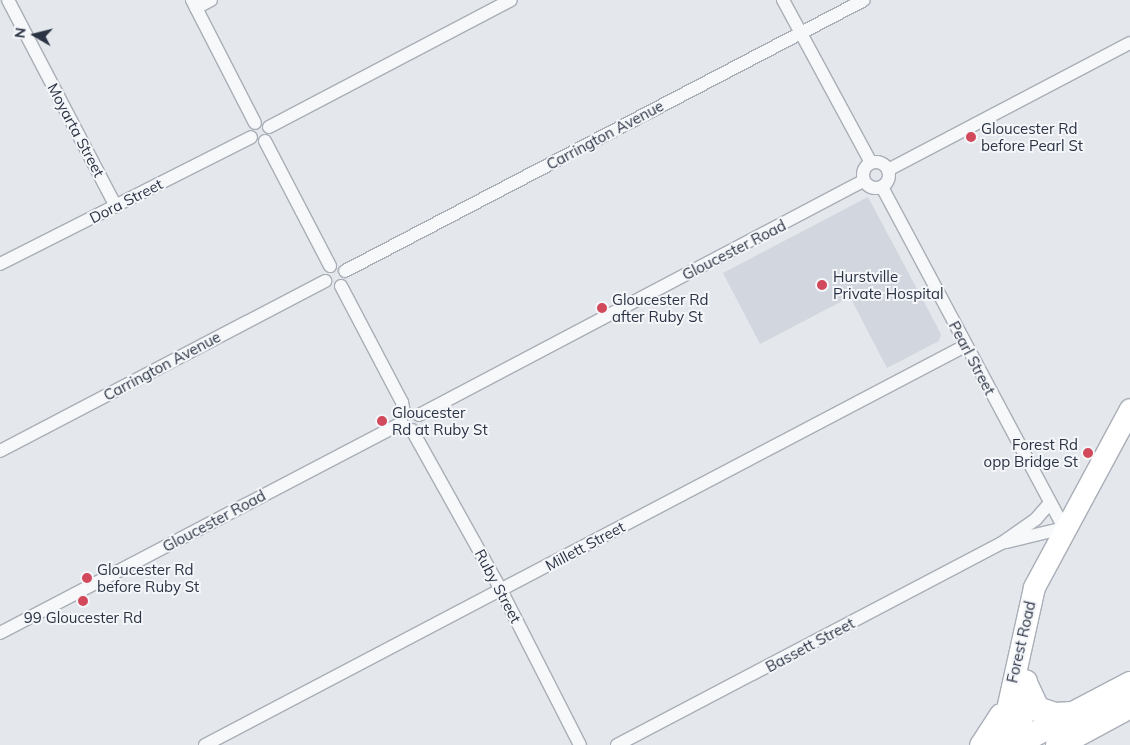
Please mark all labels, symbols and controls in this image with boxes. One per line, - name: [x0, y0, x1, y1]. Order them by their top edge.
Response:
- north arrow: [10, 10, 60, 60]
- text: N: [10, 26, 30, 39]
- street label: Moyarta Street: [44, 80, 108, 180]
- street label: Carrington Avenue: [543, 97, 667, 173]
- place label: Gloucester Rd before Pearl St: [981, 119, 1083, 154]
- marker: Gloucester Rd before Pearl St: [965, 131, 977, 143]
- street label: Dora Street: [86, 175, 166, 227]
- street label: Gloucester Road: [679, 216, 789, 284]
- place label: Hurstville Private Hospital: [833, 267, 944, 302]
- marker: Hurstville Private Hospital: [815, 278, 829, 292]
- place label: Gloucester Rd after Ruby St: [612, 290, 708, 325]
- marker: Gloucester Rd after Ruby St: [596, 302, 608, 314]
- street label: Pearl Street: [945, 318, 999, 398]
- street label: Carrington Avenue: [100, 328, 224, 404]
- place label: Gloucester Rd at Ruby St: [392, 403, 488, 438]
- marker: Gloucester Rd at Ruby St: [376, 415, 388, 427]
- place label: Forest Rd opp Bridge St: [984, 435, 1078, 470]
- marker: Forest Rd opp Bridge St: [1082, 447, 1094, 459]
- street label: Gloucester Road: [159, 486, 269, 556]
- street label: Millett Street: [542, 518, 628, 574]
- street label: Ruby Street: [471, 546, 525, 626]
- place label: Gloucester Rd before Ruby St: [97, 560, 199, 595]
- marker: Gloucester Rd before Ruby St: [81, 572, 93, 584]
- marker: 99 Gloucester Rd: [77, 595, 89, 607]
- street label: Forest Road: [1003, 599, 1039, 685]
- place label: 99 Gloucester Rd: [24, 609, 142, 627]
- street label: Bassett Street: [763, 614, 857, 676]

